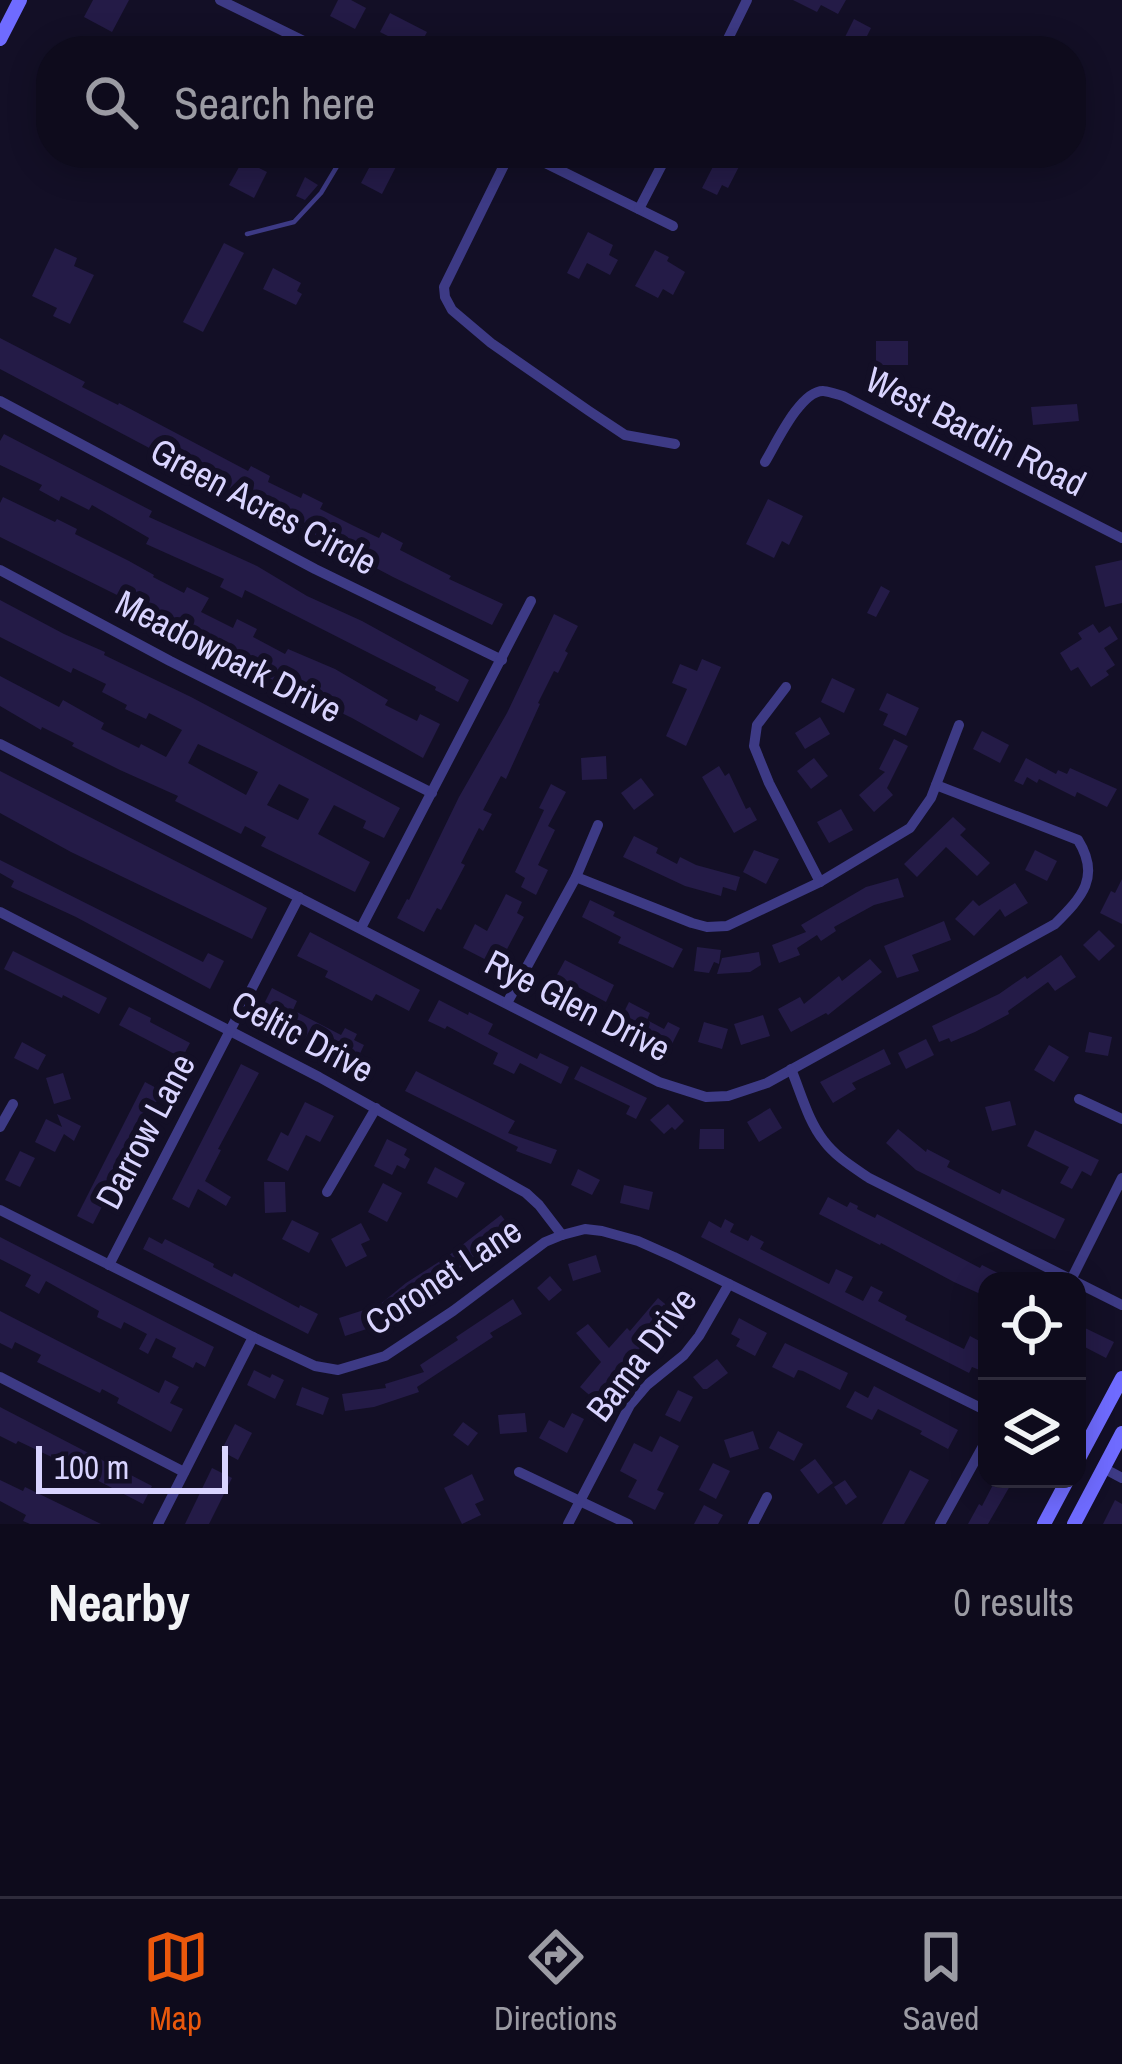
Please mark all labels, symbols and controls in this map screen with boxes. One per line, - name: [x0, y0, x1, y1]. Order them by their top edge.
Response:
- search box: [36, 36, 1086, 168]
- icon: search: [78, 69, 144, 135]
- text: Search here: [174, 72, 375, 133]
- street label: West Bardin Road: [858, 355, 1094, 507]
- street label: Green Acres Circle: [143, 426, 385, 586]
- street label: Meadowpark Drive: [108, 578, 350, 734]
- street label: Rye Glen Drive: [477, 938, 679, 1072]
- street label: Celtic Drive: [224, 979, 382, 1093]
- street label: Darrow Lane: [84, 1045, 206, 1217]
- street label: Coronet Lane: [355, 1206, 531, 1346]
- map controls: [978, 1272, 1086, 1488]
- button: locate: [978, 1272, 1086, 1380]
- street label: Bama Drive: [575, 1277, 707, 1431]
- button: layers: [978, 1380, 1086, 1488]
- scale bar: [36, 1440, 228, 1493]
- text: 100 m: [54, 1445, 129, 1489]
- text: Nearby: [48, 1568, 190, 1637]
- text: 0 results: [953, 1576, 1074, 1628]
- tab: Map: [143, 1924, 209, 2040]
- tab: Directions: [494, 1924, 617, 2040]
- tab: Saved: [903, 1924, 979, 2040]

